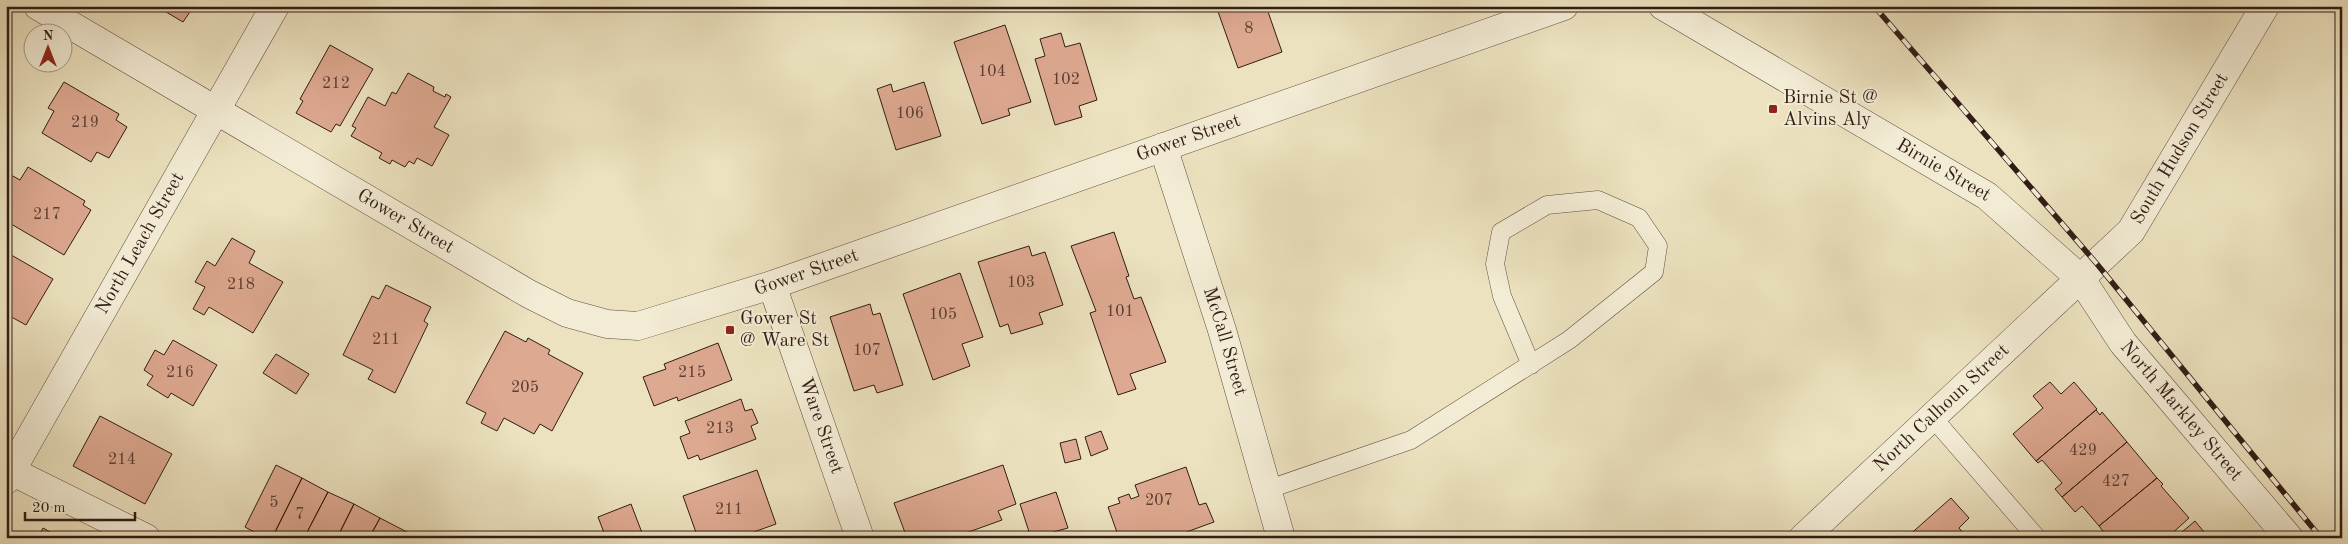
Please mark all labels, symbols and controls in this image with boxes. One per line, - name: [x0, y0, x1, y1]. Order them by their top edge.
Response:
- house number: 8: [1244, 21, 1254, 37]
- north arrow: [22, 22, 72, 72]
- text: N: [43, 29, 54, 43]
- house number: 104: [978, 64, 1006, 80]
- street label: South Hudson Street: [2128, 70, 2232, 228]
- house number: 102: [1052, 72, 1080, 88]
- house number: 212: [322, 76, 350, 92]
- place label: Birnie St @ Alvins Aly: [1783, 89, 1878, 130]
- marker: Birnie St @ Alvins Aly: [1767, 103, 1779, 115]
- house number: 106: [896, 106, 924, 122]
- street label: Gower Street: [1134, 111, 1243, 165]
- house number: 219: [71, 115, 99, 131]
- street label: Birnie Street: [1893, 135, 1994, 205]
- street label: North Leach Street: [93, 169, 188, 317]
- street label: Gower Street: [354, 186, 457, 257]
- house number: 217: [33, 207, 61, 223]
- street label: Gower Street: [752, 246, 861, 299]
- house number: 103: [1007, 275, 1035, 291]
- house number: 218: [227, 277, 255, 293]
- street label: McCall Street: [1199, 285, 1250, 398]
- house number: 101: [1106, 304, 1134, 320]
- house number: 105: [929, 307, 957, 323]
- place label: Gower St @ Ware St: [740, 310, 829, 351]
- marker: Gower St @ Ware St: [724, 324, 736, 336]
- house number: 211: [372, 332, 400, 348]
- street label: North Markley Street: [2116, 338, 2246, 485]
- street label: North Calhoun Street: [1870, 341, 2013, 476]
- house number: 107: [853, 343, 881, 359]
- house number: 216: [166, 365, 194, 381]
- house number: 215: [678, 365, 706, 381]
- street label: Ware Street: [795, 375, 846, 476]
- house number: 205: [511, 380, 539, 396]
- house number: 213: [706, 421, 734, 437]
- house number: 429: [2069, 443, 2097, 459]
- house number: 214: [108, 452, 136, 468]
- house number: 427: [2102, 474, 2130, 490]
- scale bar: [25, 489, 135, 521]
- house number: 207: [1145, 493, 1173, 509]
- house number: 5: [269, 495, 279, 511]
- text: 20 m: [32, 501, 66, 516]
- house number: 211: [715, 502, 743, 518]
- house number: 7: [295, 507, 305, 523]

